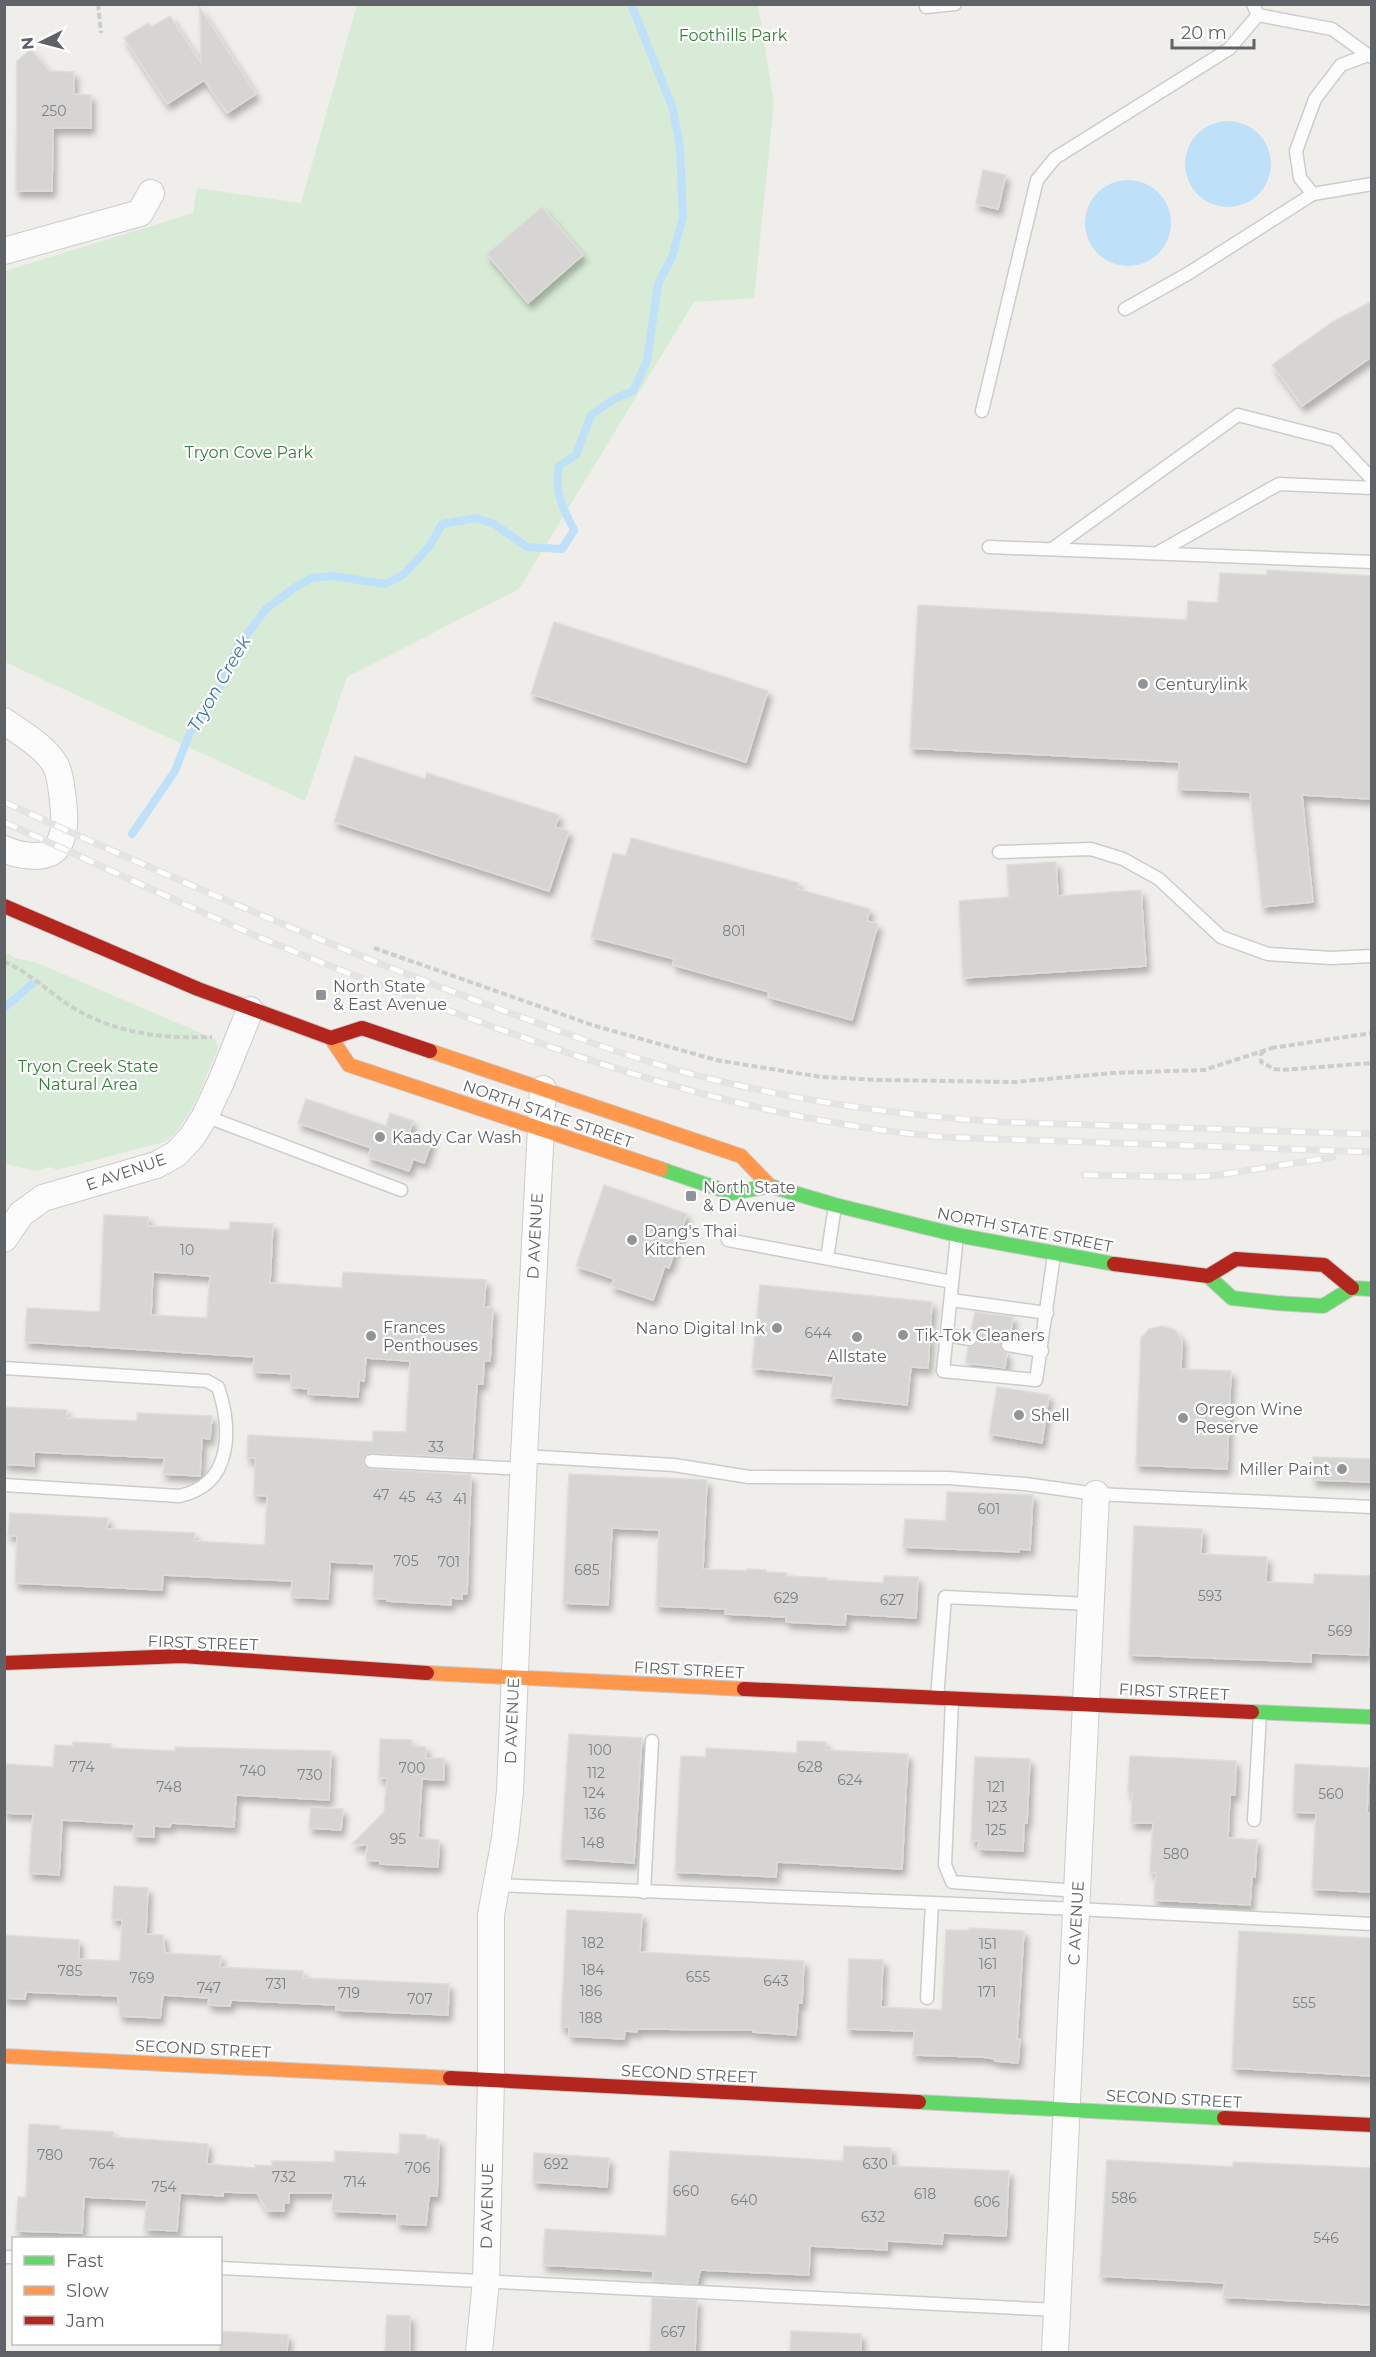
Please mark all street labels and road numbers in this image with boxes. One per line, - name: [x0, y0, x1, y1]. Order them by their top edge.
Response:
- street label: NORTH STATE STREET: [460, 1076, 636, 1152]
- street label: E AVENUE: [83, 1149, 169, 1195]
- street label: D AVENUE: [523, 1192, 547, 1280]
- street label: NORTH STATE STREET: [936, 1204, 1115, 1257]
- street label: FIRST STREET: [147, 1632, 259, 1654]
- street label: FIRST STREET: [633, 1658, 746, 1682]
- street label: D AVENUE: [501, 1678, 523, 1764]
- street label: FIRST STREET: [1118, 1680, 1231, 1704]
- street label: C AVENUE: [1064, 1880, 1088, 1966]
- street label: SECOND STREET: [135, 2036, 272, 2062]
- street label: SECOND STREET: [621, 2061, 758, 2087]
- street label: SECOND STREET: [1106, 2086, 1243, 2112]
- street label: D AVENUE: [477, 2163, 497, 2249]

